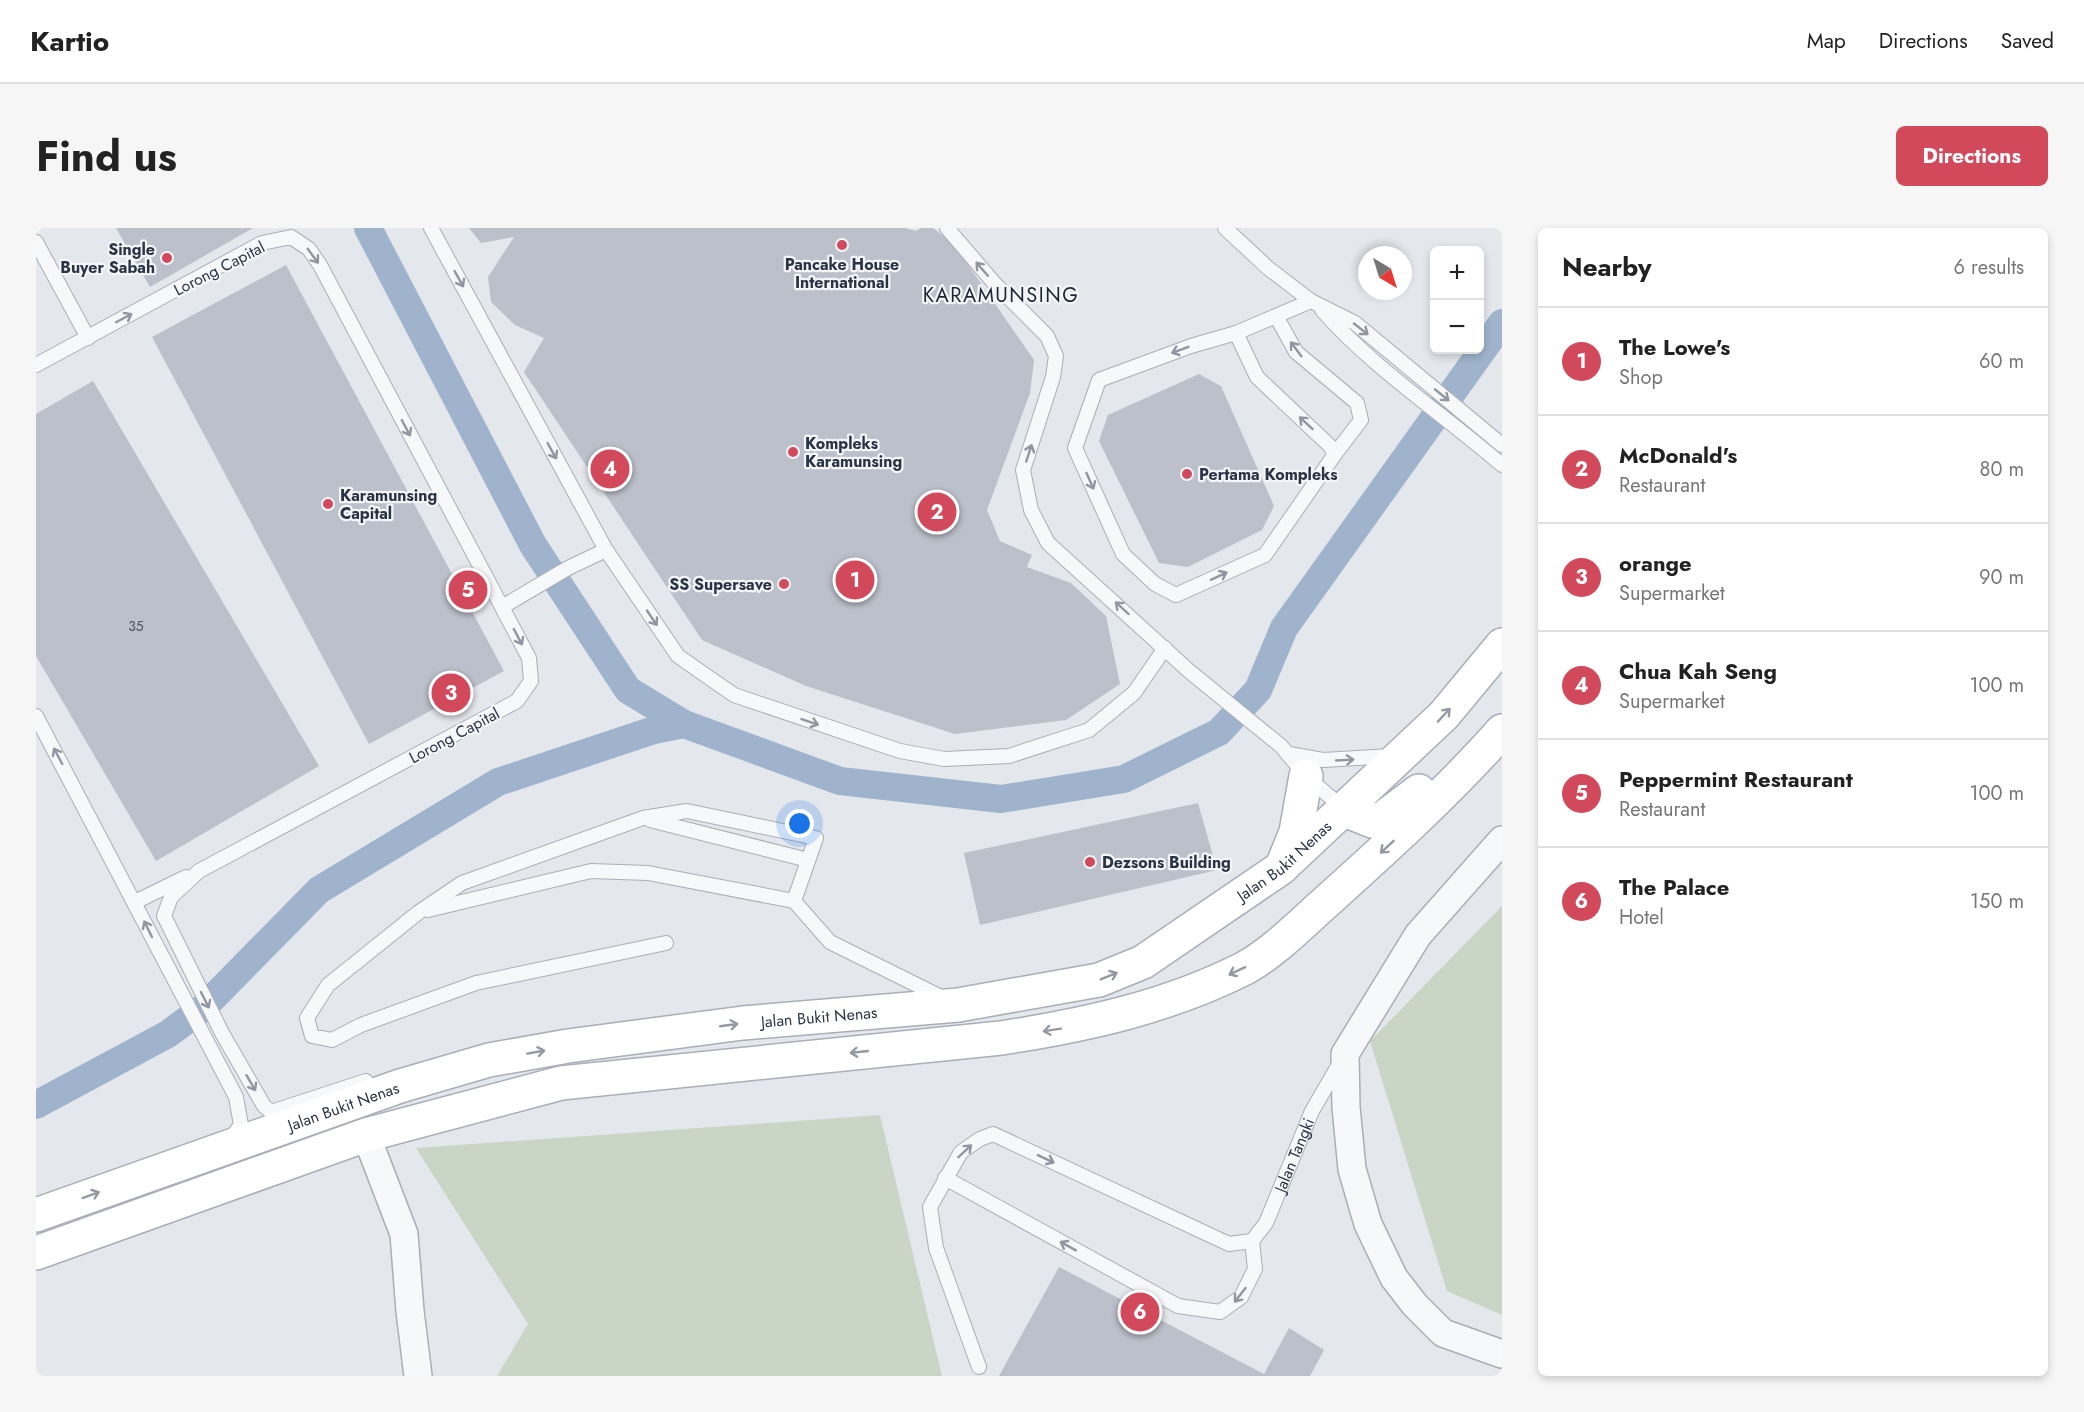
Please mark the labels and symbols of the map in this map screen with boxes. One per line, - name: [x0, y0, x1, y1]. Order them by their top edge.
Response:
- street label: Lorong Capital: [170, 236, 269, 301]
- place label: Single Buyer Sabah: [60, 238, 155, 279]
- marker: Pancake House International: [835, 238, 849, 252]
- north arrow: [1358, 246, 1412, 300]
- one-way arrow: [307, 248, 320, 264]
- marker: Single Buyer Sabah: [160, 251, 174, 265]
- place label: Pancake House International: [785, 253, 899, 294]
- one-way arrow: [975, 262, 989, 277]
- one-way arrow: [454, 270, 465, 288]
- district label: KARAMUNSING: [923, 281, 1079, 310]
- one-way arrow: [115, 312, 133, 323]
- one-way arrow: [1352, 322, 1368, 335]
- one-way arrow: [1290, 342, 1302, 358]
- one-way arrow: [1172, 345, 1190, 356]
- one-way arrow: [1434, 388, 1449, 402]
- one-way arrow: [1299, 416, 1314, 430]
- one-way arrow: [401, 418, 412, 436]
- place label: Kompleks Karamunsing: [805, 432, 902, 473]
- one-way arrow: [547, 441, 558, 459]
- one-way arrow: [1024, 444, 1035, 463]
- marker: Kompleks Karamunsing: [786, 445, 800, 459]
- pin: 4: [590, 446, 630, 492]
- place label: Pertama Kompleks: [1199, 463, 1338, 486]
- marker: Pertama Kompleks: [1180, 467, 1194, 481]
- one-way arrow: [1085, 472, 1096, 490]
- place label: Karamunsing Capital: [340, 484, 437, 525]
- pin: 2: [918, 490, 956, 534]
- marker: Karamunsing Capital: [321, 497, 335, 511]
- pin: 1: [836, 558, 874, 602]
- pin: 5: [448, 568, 488, 613]
- one-way arrow: [1210, 569, 1228, 581]
- place label: SS Supersave: [669, 573, 772, 596]
- marker: SS Supersave: [777, 577, 791, 591]
- one-way arrow: [1115, 601, 1130, 615]
- one-way arrow: [646, 609, 658, 625]
- house number: 35: [128, 616, 144, 636]
- one-way arrow: [512, 628, 524, 645]
- pin: 3: [432, 670, 470, 716]
- street label: Lorong Capital: [405, 702, 504, 769]
- one-way arrow: [1436, 707, 1451, 722]
- one-way arrow: [800, 717, 819, 728]
- one-way arrow: [52, 748, 63, 766]
- one-way arrow: [1335, 754, 1355, 765]
- your location: [785, 809, 814, 838]
- street label: Jalan Bukit Nenas: [1231, 815, 1337, 908]
- one-way arrow: [1379, 840, 1394, 854]
- place label: Dezsons Building: [1102, 851, 1231, 874]
- marker: Dezsons Building: [1083, 855, 1097, 869]
- one-way arrow: [141, 921, 153, 939]
- one-way arrow: [1228, 966, 1247, 977]
- one-way arrow: [1099, 970, 1118, 981]
- one-way arrow: [200, 990, 211, 1008]
- street label: Jalan Bukit Nenas: [758, 1001, 878, 1034]
- one-way arrow: [719, 1019, 738, 1030]
- one-way arrow: [1043, 1025, 1063, 1036]
- one-way arrow: [526, 1046, 545, 1057]
- one-way arrow: [849, 1047, 869, 1058]
- one-way arrow: [245, 1074, 257, 1091]
- street label: Jalan Bukit Nenas: [283, 1076, 402, 1138]
- street label: Jalan Tangki: [1268, 1114, 1320, 1198]
- one-way arrow: [957, 1144, 972, 1158]
- one-way arrow: [1037, 1153, 1055, 1165]
- one-way arrow: [81, 1189, 100, 1200]
- one-way arrow: [1060, 1240, 1078, 1251]
- one-way arrow: [1234, 1287, 1247, 1303]
- pin: 6: [1120, 1290, 1160, 1334]

